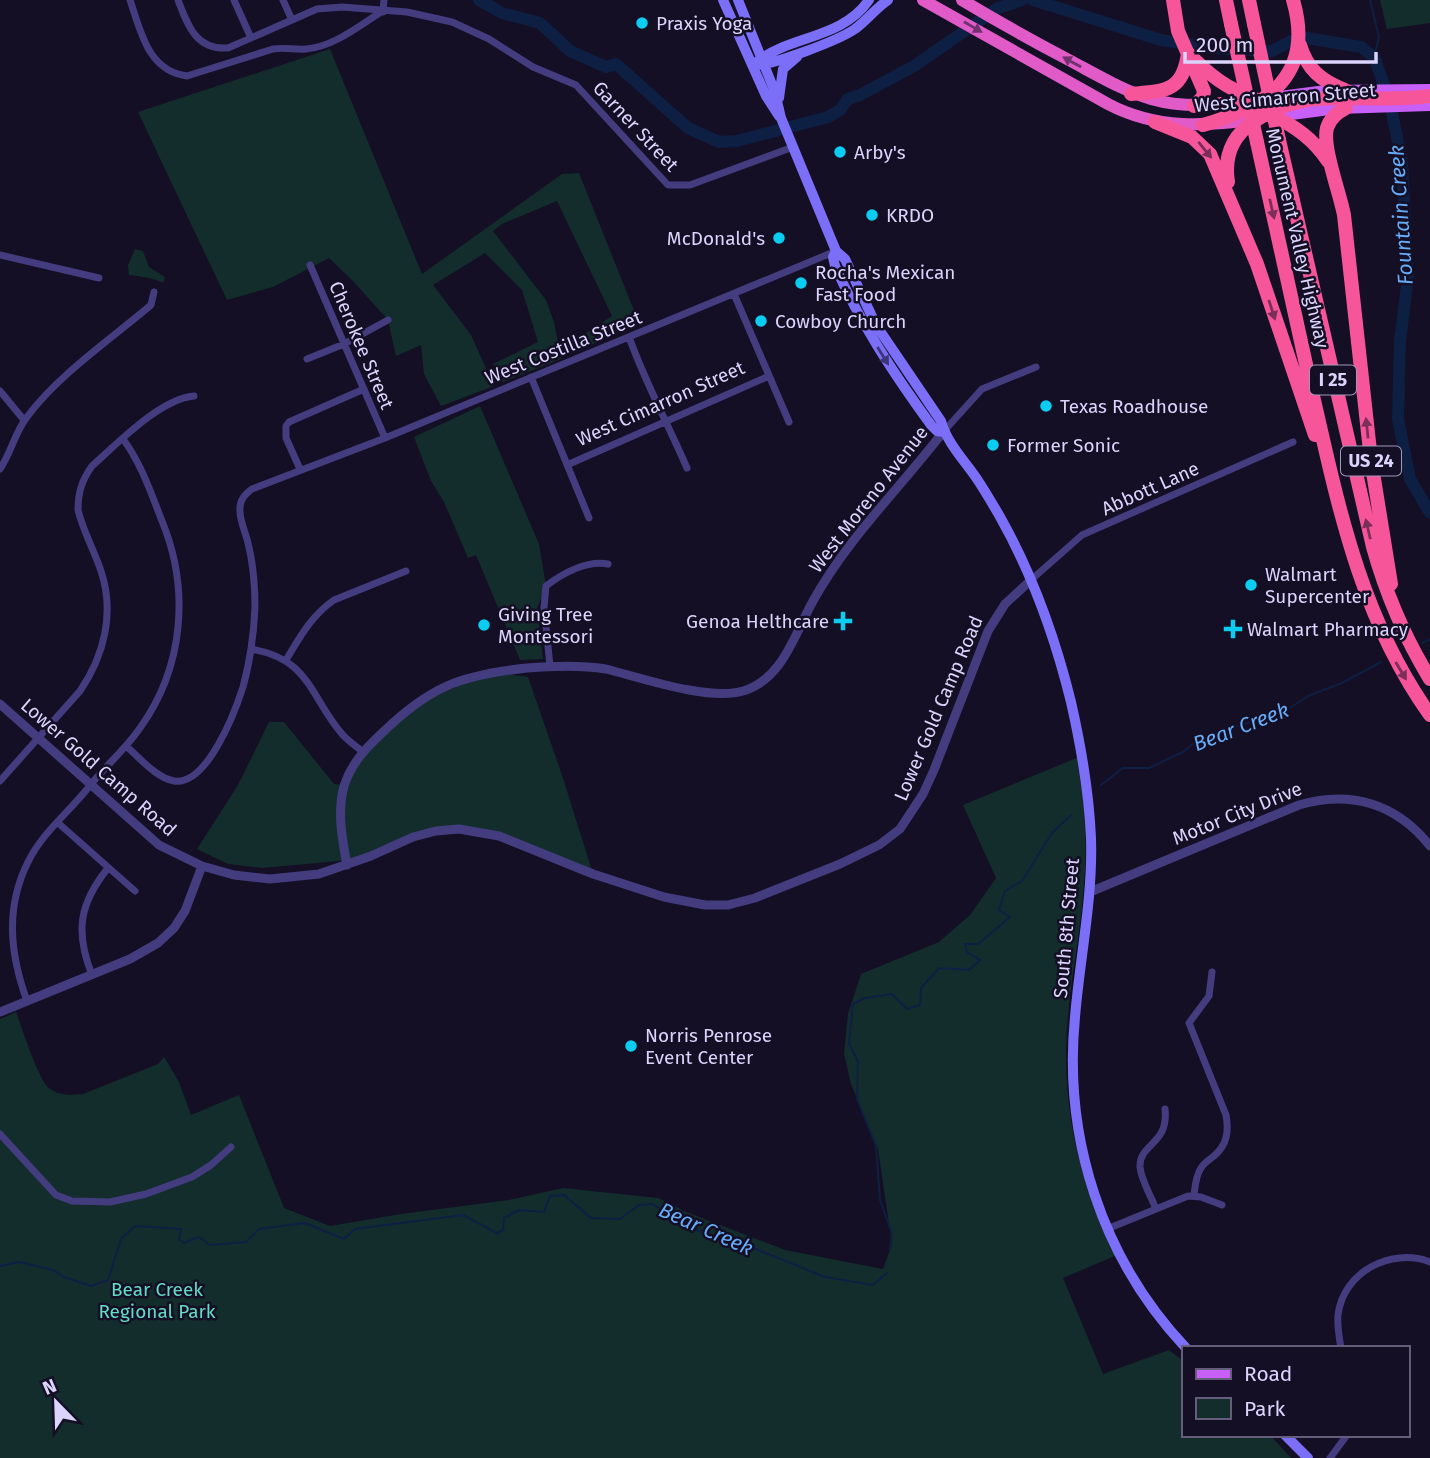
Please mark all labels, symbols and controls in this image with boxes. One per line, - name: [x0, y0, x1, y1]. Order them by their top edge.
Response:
- place label: Praxis Yoga: [656, 12, 752, 35]
- marker: Praxis Yoga: [634, 15, 650, 31]
- one-way arrow: [963, 21, 982, 33]
- scale bar: [1185, 21, 1376, 65]
- text: 200 m: [1196, 32, 1253, 58]
- one-way arrow: [1062, 56, 1082, 68]
- street label: Garner Street: [588, 76, 683, 176]
- street label: West Cimarron Street: [1193, 78, 1377, 117]
- street label: Monument Valley Highway: [1261, 126, 1334, 351]
- place label: Arby's: [854, 141, 906, 164]
- one-way arrow: [1197, 141, 1212, 158]
- marker: Arby's: [832, 144, 848, 160]
- water label: Fountain Creek: [1383, 144, 1419, 286]
- one-way arrow: [1267, 198, 1278, 220]
- place label: KRDO: [886, 204, 934, 227]
- marker: KRDO: [864, 207, 880, 223]
- place label: McDonald's: [667, 227, 765, 250]
- marker: McDonald's: [771, 230, 787, 246]
- place label: Rocha's Mexican Fast Food: [815, 261, 955, 306]
- marker: Rocha's Mexican Fast Food: [793, 275, 809, 291]
- street label: Cherokee Street: [324, 278, 399, 413]
- one-way arrow: [1268, 300, 1278, 321]
- street label: West Costilla Street: [481, 305, 645, 389]
- place label: Cowboy Church: [775, 310, 906, 333]
- marker: Cowboy Church: [753, 313, 769, 329]
- one-way arrow: [876, 346, 889, 365]
- street label: West Cimarron Street: [572, 356, 748, 451]
- road number: I 25: [1310, 366, 1356, 394]
- place label: Texas Roadhouse: [1060, 395, 1208, 418]
- marker: Texas Roadhouse: [1038, 398, 1054, 414]
- one-way arrow: [1361, 417, 1372, 439]
- street label: West Moreno Avenue: [804, 421, 933, 577]
- place label: Former Sonic: [1007, 434, 1120, 457]
- marker: Former Sonic: [985, 437, 1001, 453]
- road number: US 24: [1341, 447, 1401, 476]
- street label: Abbott Lane: [1098, 457, 1203, 520]
- one-way arrow: [1362, 518, 1373, 540]
- place label: Walmart Supercenter: [1265, 563, 1370, 608]
- marker: Walmart Supercenter: [1243, 577, 1259, 593]
- place label: Giving Tree Montessori: [498, 603, 593, 648]
- place label: Genoa Helthcare: [686, 610, 829, 633]
- street label: Lower Gold Camp Road: [889, 612, 988, 804]
- marker: Genoa Helthcare: [835, 613, 851, 629]
- marker: Giving Tree Montessori: [476, 617, 492, 633]
- place label: Walmart Pharmacy: [1247, 618, 1409, 641]
- marker: Walmart Pharmacy: [1225, 621, 1241, 637]
- one-way arrow: [1395, 662, 1408, 681]
- street label: Lower Gold Camp Road: [16, 694, 181, 841]
- water label: Bear Creek: [1189, 697, 1293, 757]
- street label: Motor City Drive: [1169, 777, 1305, 850]
- street label: South 8th Street: [1049, 857, 1084, 999]
- place label: Norris Penrose Event Center: [645, 1024, 772, 1069]
- marker: Norris Penrose Event Center: [623, 1038, 639, 1054]
- water label: Bear Creek: [655, 1197, 757, 1261]
- park label: Bear Creek Regional Park: [98, 1278, 216, 1323]
- legend: [1182, 1346, 1409, 1437]
- text: Road: [1244, 1361, 1292, 1387]
- north arrow: [21, 1367, 91, 1437]
- text: N: [39, 1374, 60, 1400]
- text: Park: [1244, 1396, 1286, 1422]

